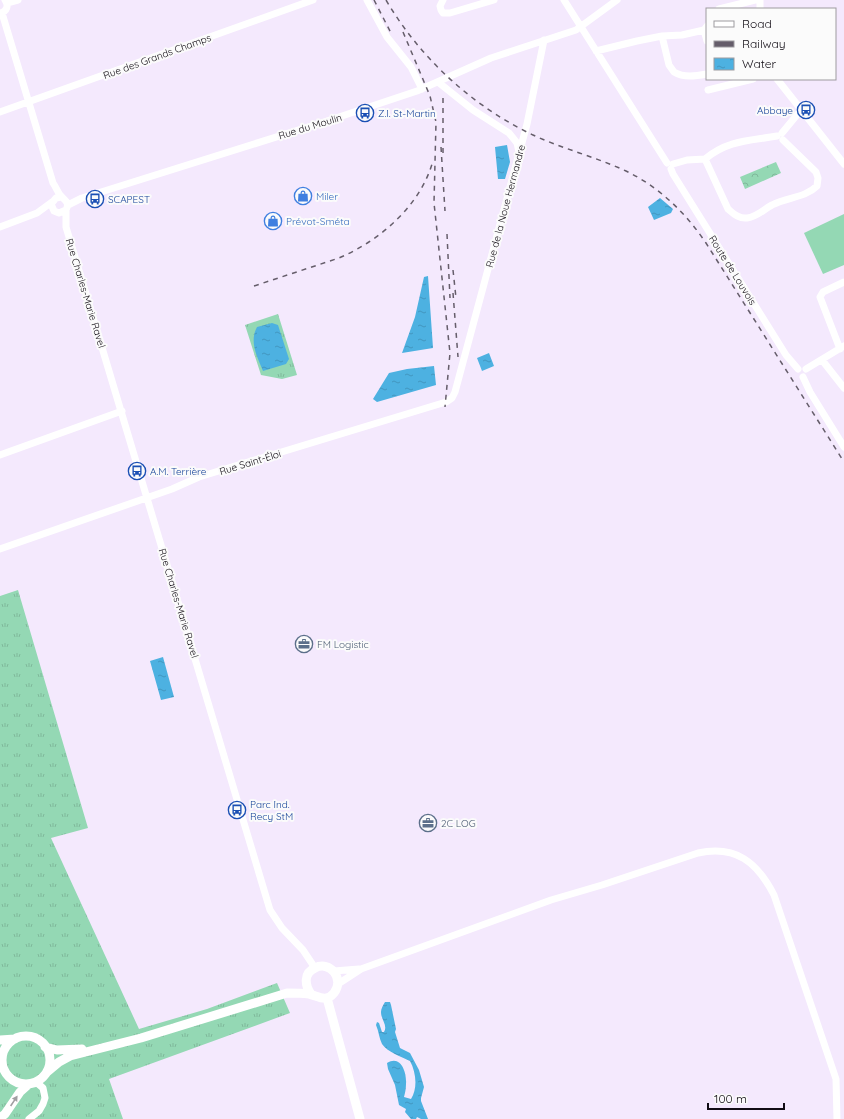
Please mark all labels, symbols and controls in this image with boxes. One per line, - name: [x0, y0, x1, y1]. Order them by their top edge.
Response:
- legend: [706, 8, 836, 80]
- text: Road: [742, 16, 772, 31]
- street label: Rue des Grands Champs: [101, 31, 213, 82]
- text: Railway: [742, 36, 786, 51]
- text: Water: [742, 56, 777, 71]
- bus stop icon: Abbaye: [796, 100, 816, 120]
- bus stop icon: Z.I. St-Martin: [355, 103, 375, 123]
- place label: Abbaye: [757, 104, 793, 117]
- place label: Z.I. St-Martin: [378, 107, 436, 120]
- street label: Rue du Moulin: [277, 111, 343, 142]
- street label: Rue de la Noue Hermandre: [483, 143, 528, 269]
- shop icon: Miler: [293, 186, 313, 206]
- bus stop icon: SCAPEST: [85, 189, 105, 209]
- place label: Miler: [316, 190, 338, 203]
- place label: SCAPEST: [108, 193, 150, 206]
- shop icon: Prévot-Sméta: [263, 211, 283, 231]
- place label: Prévot-Sméta: [286, 215, 350, 228]
- street label: Route de Louvois: [706, 233, 759, 308]
- street label: Rue Charles-Marie Ravel: [63, 237, 108, 349]
- street label: Rue Saint-Éloi: [218, 447, 282, 478]
- bus stop icon: A.M. Terrière: [127, 461, 147, 481]
- place label: A.M. Terrière: [150, 465, 207, 478]
- street label: Rue Charles-Marie Ravel: [156, 547, 201, 659]
- office icon: FM Logistic: [294, 634, 314, 654]
- place label: FM Logistic: [317, 638, 369, 651]
- place label: Parc Ind. Recy StM: [250, 798, 293, 823]
- bus stop icon: Parc Ind. Recy StM: [227, 800, 247, 820]
- office icon: 2C LOG: [418, 813, 438, 833]
- place label: 2C LOG: [441, 817, 476, 830]
- scale bar: [708, 1085, 784, 1111]
- text: 100 m: [714, 1091, 747, 1106]
- one-way arrow: [10, 1096, 18, 1106]

